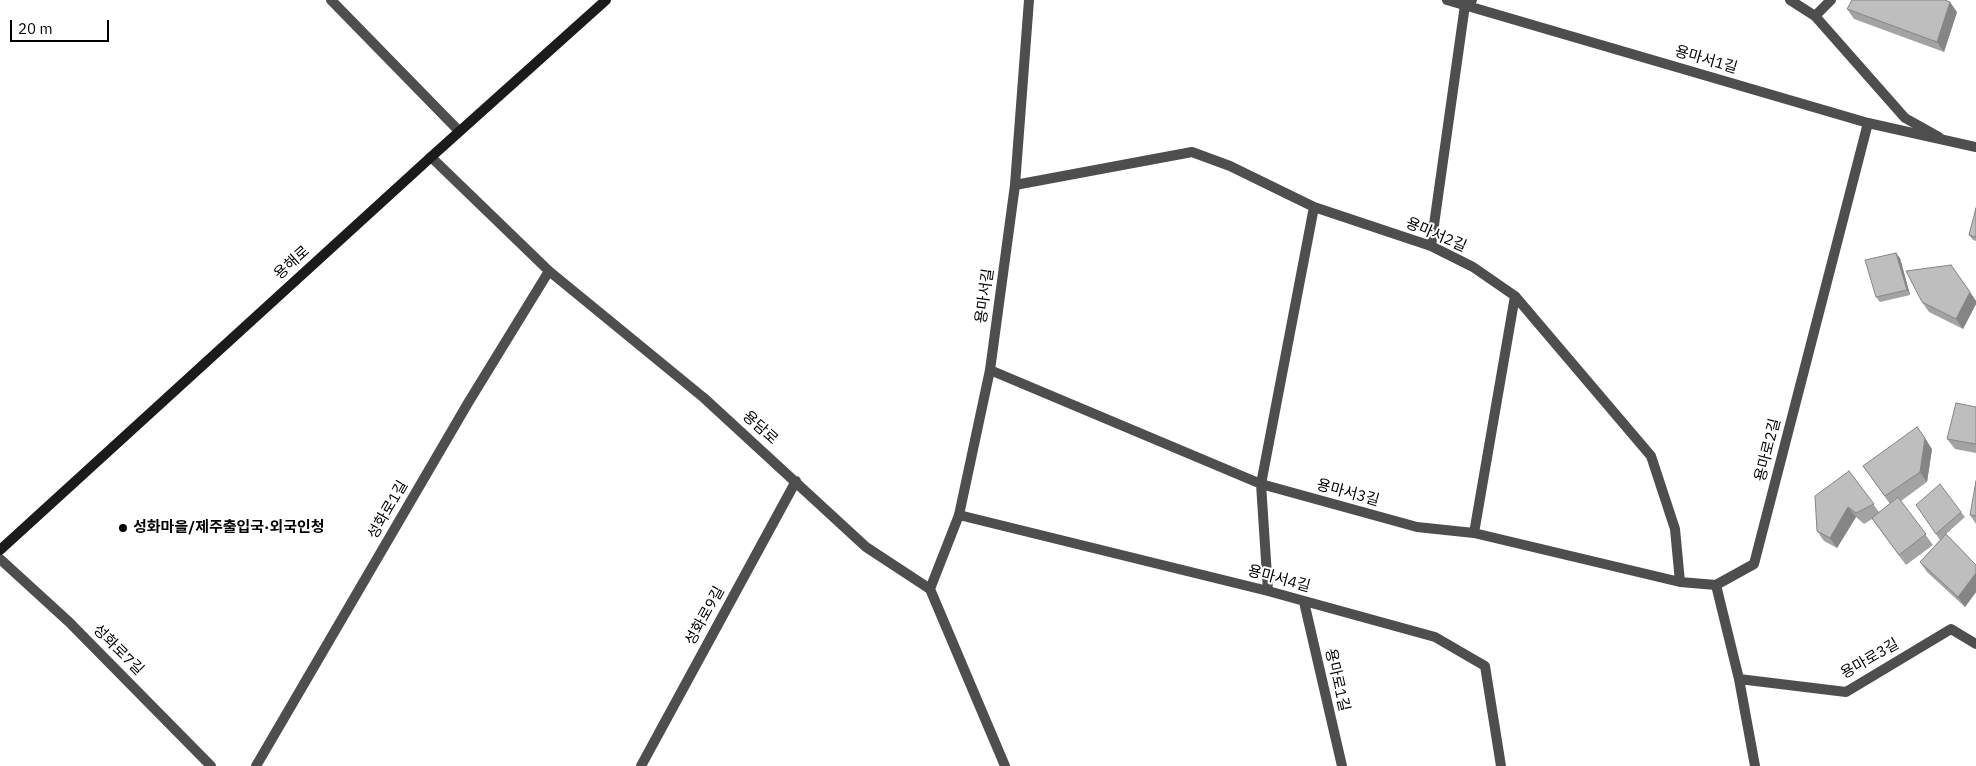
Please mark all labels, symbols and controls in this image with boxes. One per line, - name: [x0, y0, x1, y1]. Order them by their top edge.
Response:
- scale bar: [12, 10, 111, 42]
- text: 20 m: [18, 19, 53, 38]
- street label: 용마서1길: [1673, 43, 1739, 77]
- street label: 용마서2길: [1403, 214, 1469, 256]
- street label: 용해로: [271, 242, 313, 284]
- street label: 용마서길: [972, 267, 998, 325]
- street label: 용담로: [739, 407, 781, 449]
- street label: 용마로2길: [1752, 417, 1784, 483]
- street label: 용마서3길: [1315, 476, 1381, 510]
- street label: 성화로1길: [364, 478, 412, 542]
- place label: 성화마을/제주출입국·외국인청: [133, 519, 325, 537]
- marker: 성화마을/제주출입국·외국인청: [117, 522, 129, 534]
- street label: 용마서4길: [1246, 562, 1312, 596]
- street label: 성화로9길: [682, 584, 728, 648]
- street label: 성화로7길: [89, 621, 147, 679]
- street label: 용마로3길: [1838, 635, 1902, 683]
- street label: 용마로1길: [1321, 647, 1353, 713]

